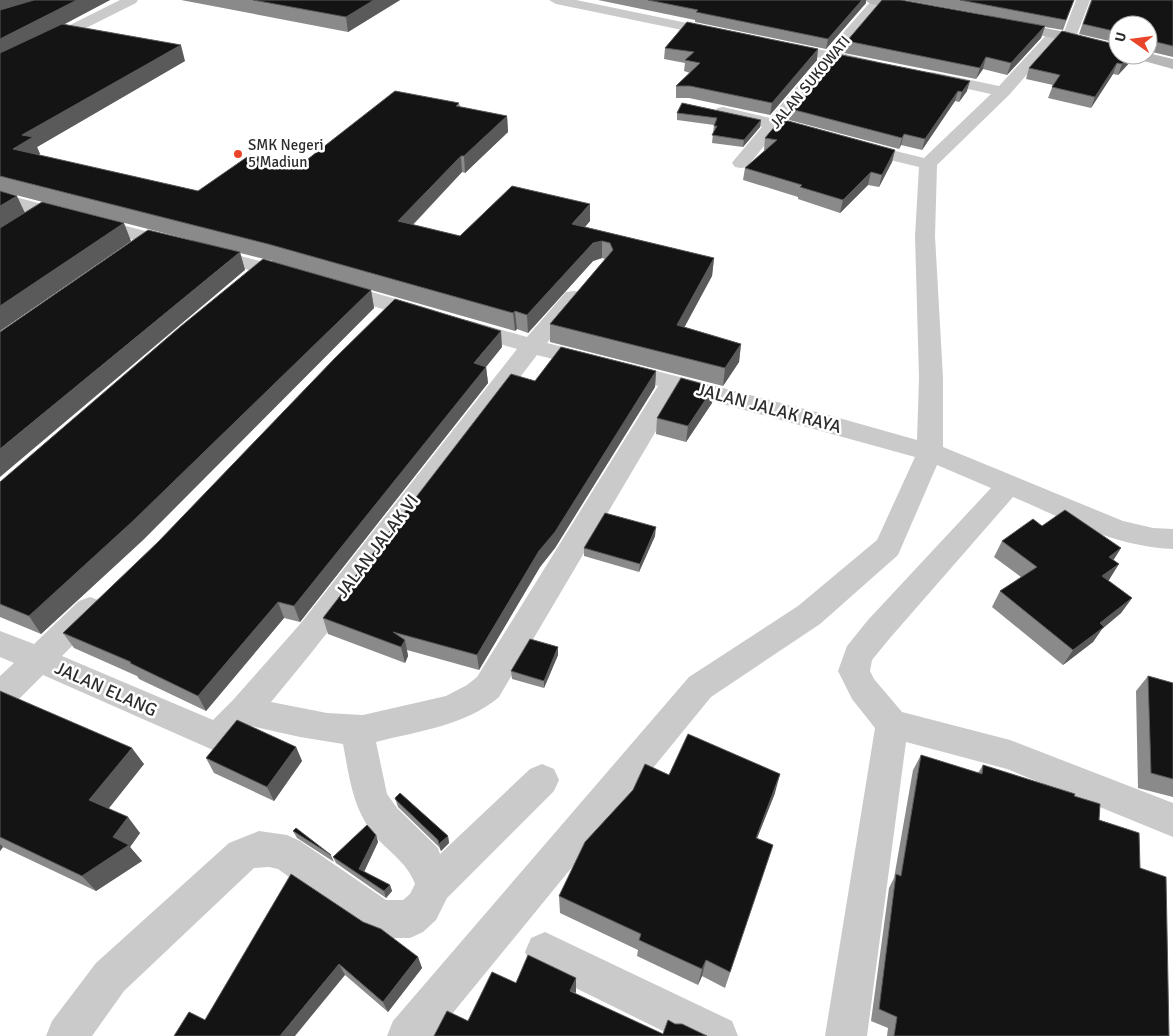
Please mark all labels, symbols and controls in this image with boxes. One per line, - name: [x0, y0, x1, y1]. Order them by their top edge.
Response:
- north arrow: [1108, 15, 1158, 65]
- text: U: [1111, 30, 1130, 44]
- street label: JALAN SUKOWATI: [766, 32, 854, 132]
- place label: SMK Negeri 5 Madiun: [248, 136, 323, 171]
- marker: SMK Negeri 5 Madiun: [232, 148, 244, 160]
- street label: JALAN JALAK RAYA: [694, 378, 844, 438]
- street label: JALAN JALAK VI: [331, 490, 423, 602]
- street label: JALAN ELANG: [52, 657, 160, 721]

